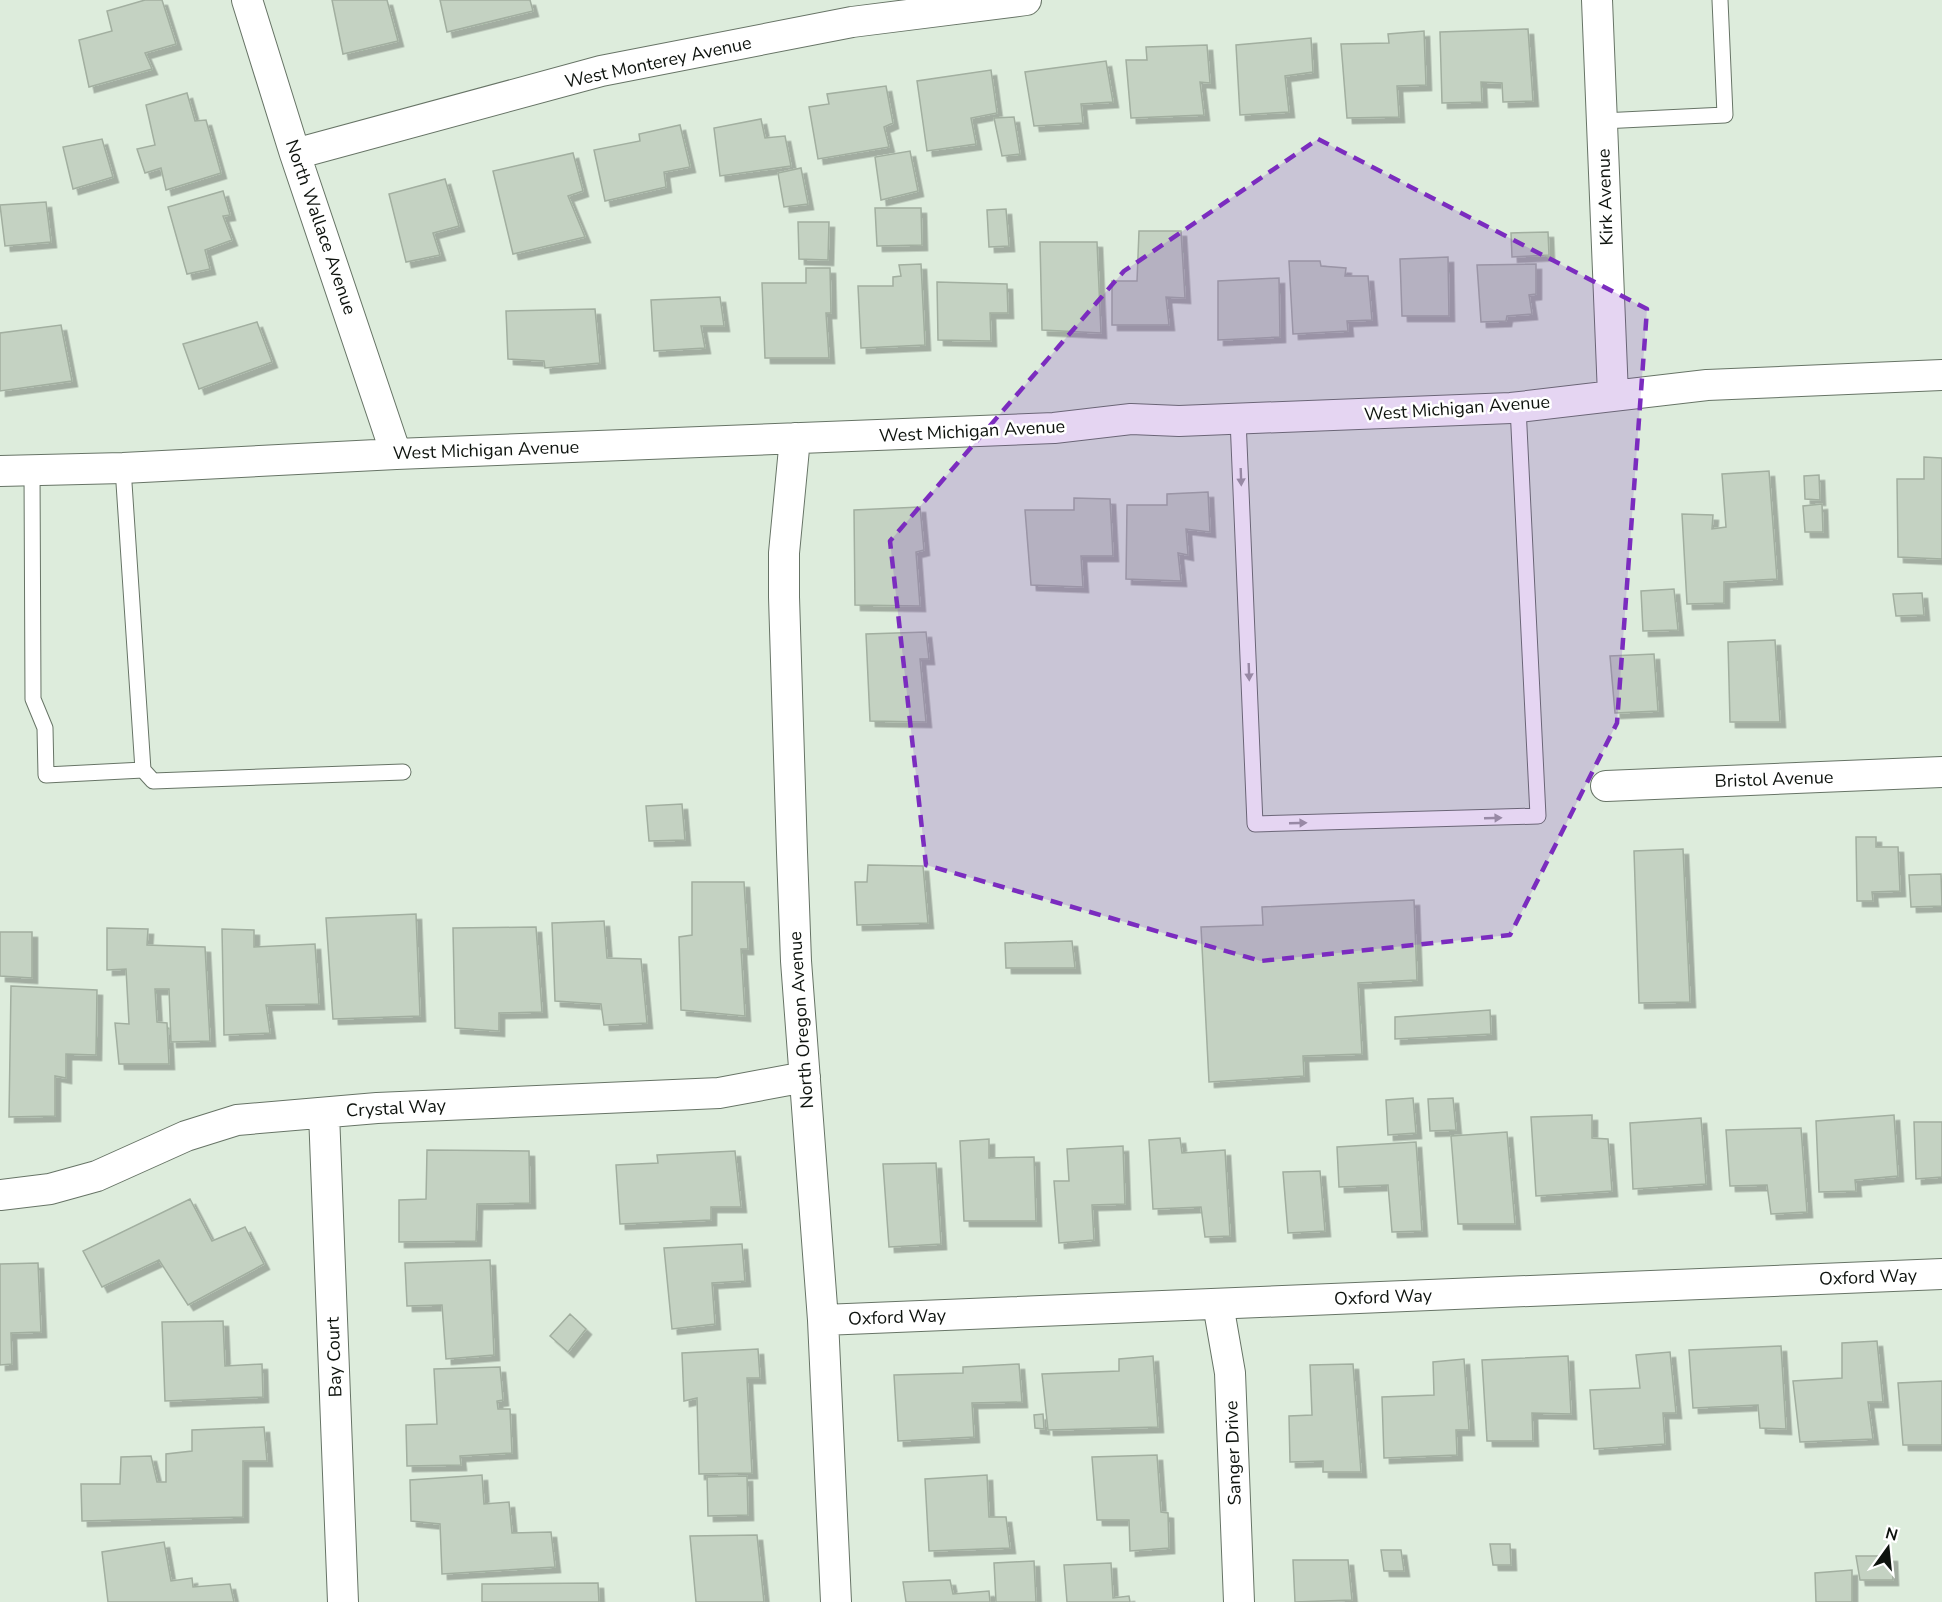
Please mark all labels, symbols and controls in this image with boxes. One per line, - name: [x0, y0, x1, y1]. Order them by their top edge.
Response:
- street label: West Monterey Avenue: [562, 30, 754, 94]
- street label: North Wallace Avenue: [280, 136, 362, 318]
- street label: Kirk Avenue: [1591, 148, 1619, 246]
- street label: West Michigan Avenue: [1363, 390, 1551, 426]
- street label: West Michigan Avenue: [878, 414, 1066, 448]
- street label: West Michigan Avenue: [392, 435, 580, 465]
- one-way arrow: [1236, 468, 1245, 487]
- one-way arrow: [1244, 663, 1253, 682]
- street label: Bristol Avenue: [1714, 765, 1834, 793]
- one-way arrow: [1484, 813, 1503, 822]
- one-way arrow: [1289, 818, 1308, 828]
- street label: North Oregon Avenue: [783, 930, 819, 1110]
- street label: Crystal Way: [345, 1093, 447, 1123]
- street label: Oxford Way: [1819, 1263, 1918, 1291]
- street label: Oxford Way: [1334, 1283, 1433, 1311]
- street label: Oxford Way: [848, 1303, 947, 1331]
- street label: Bay Court: [321, 1316, 347, 1398]
- street label: Sanger Drive: [1219, 1400, 1247, 1506]
- north arrow: [1858, 1518, 1918, 1578]
- text: N: [1883, 1522, 1900, 1547]

